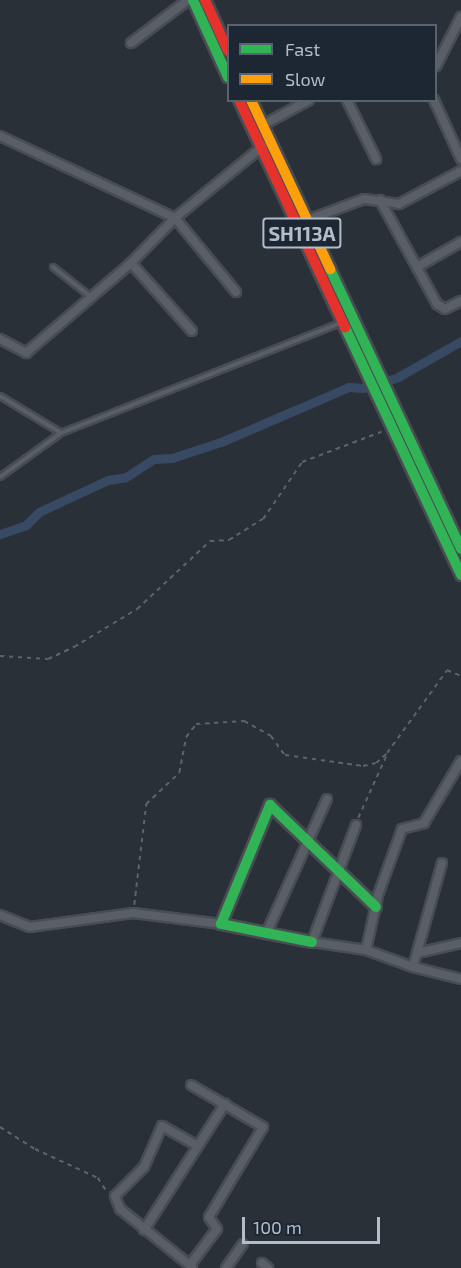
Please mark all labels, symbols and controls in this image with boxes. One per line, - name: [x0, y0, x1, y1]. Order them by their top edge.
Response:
- legend: [227, 24, 437, 102]
- text: Fast: [285, 38, 320, 60]
- text: Slow: [285, 68, 325, 90]
- road number: SH113A: [262, 216, 342, 250]
- scale bar: [245, 1205, 383, 1243]
- text: 100 m: [253, 1216, 302, 1238]

